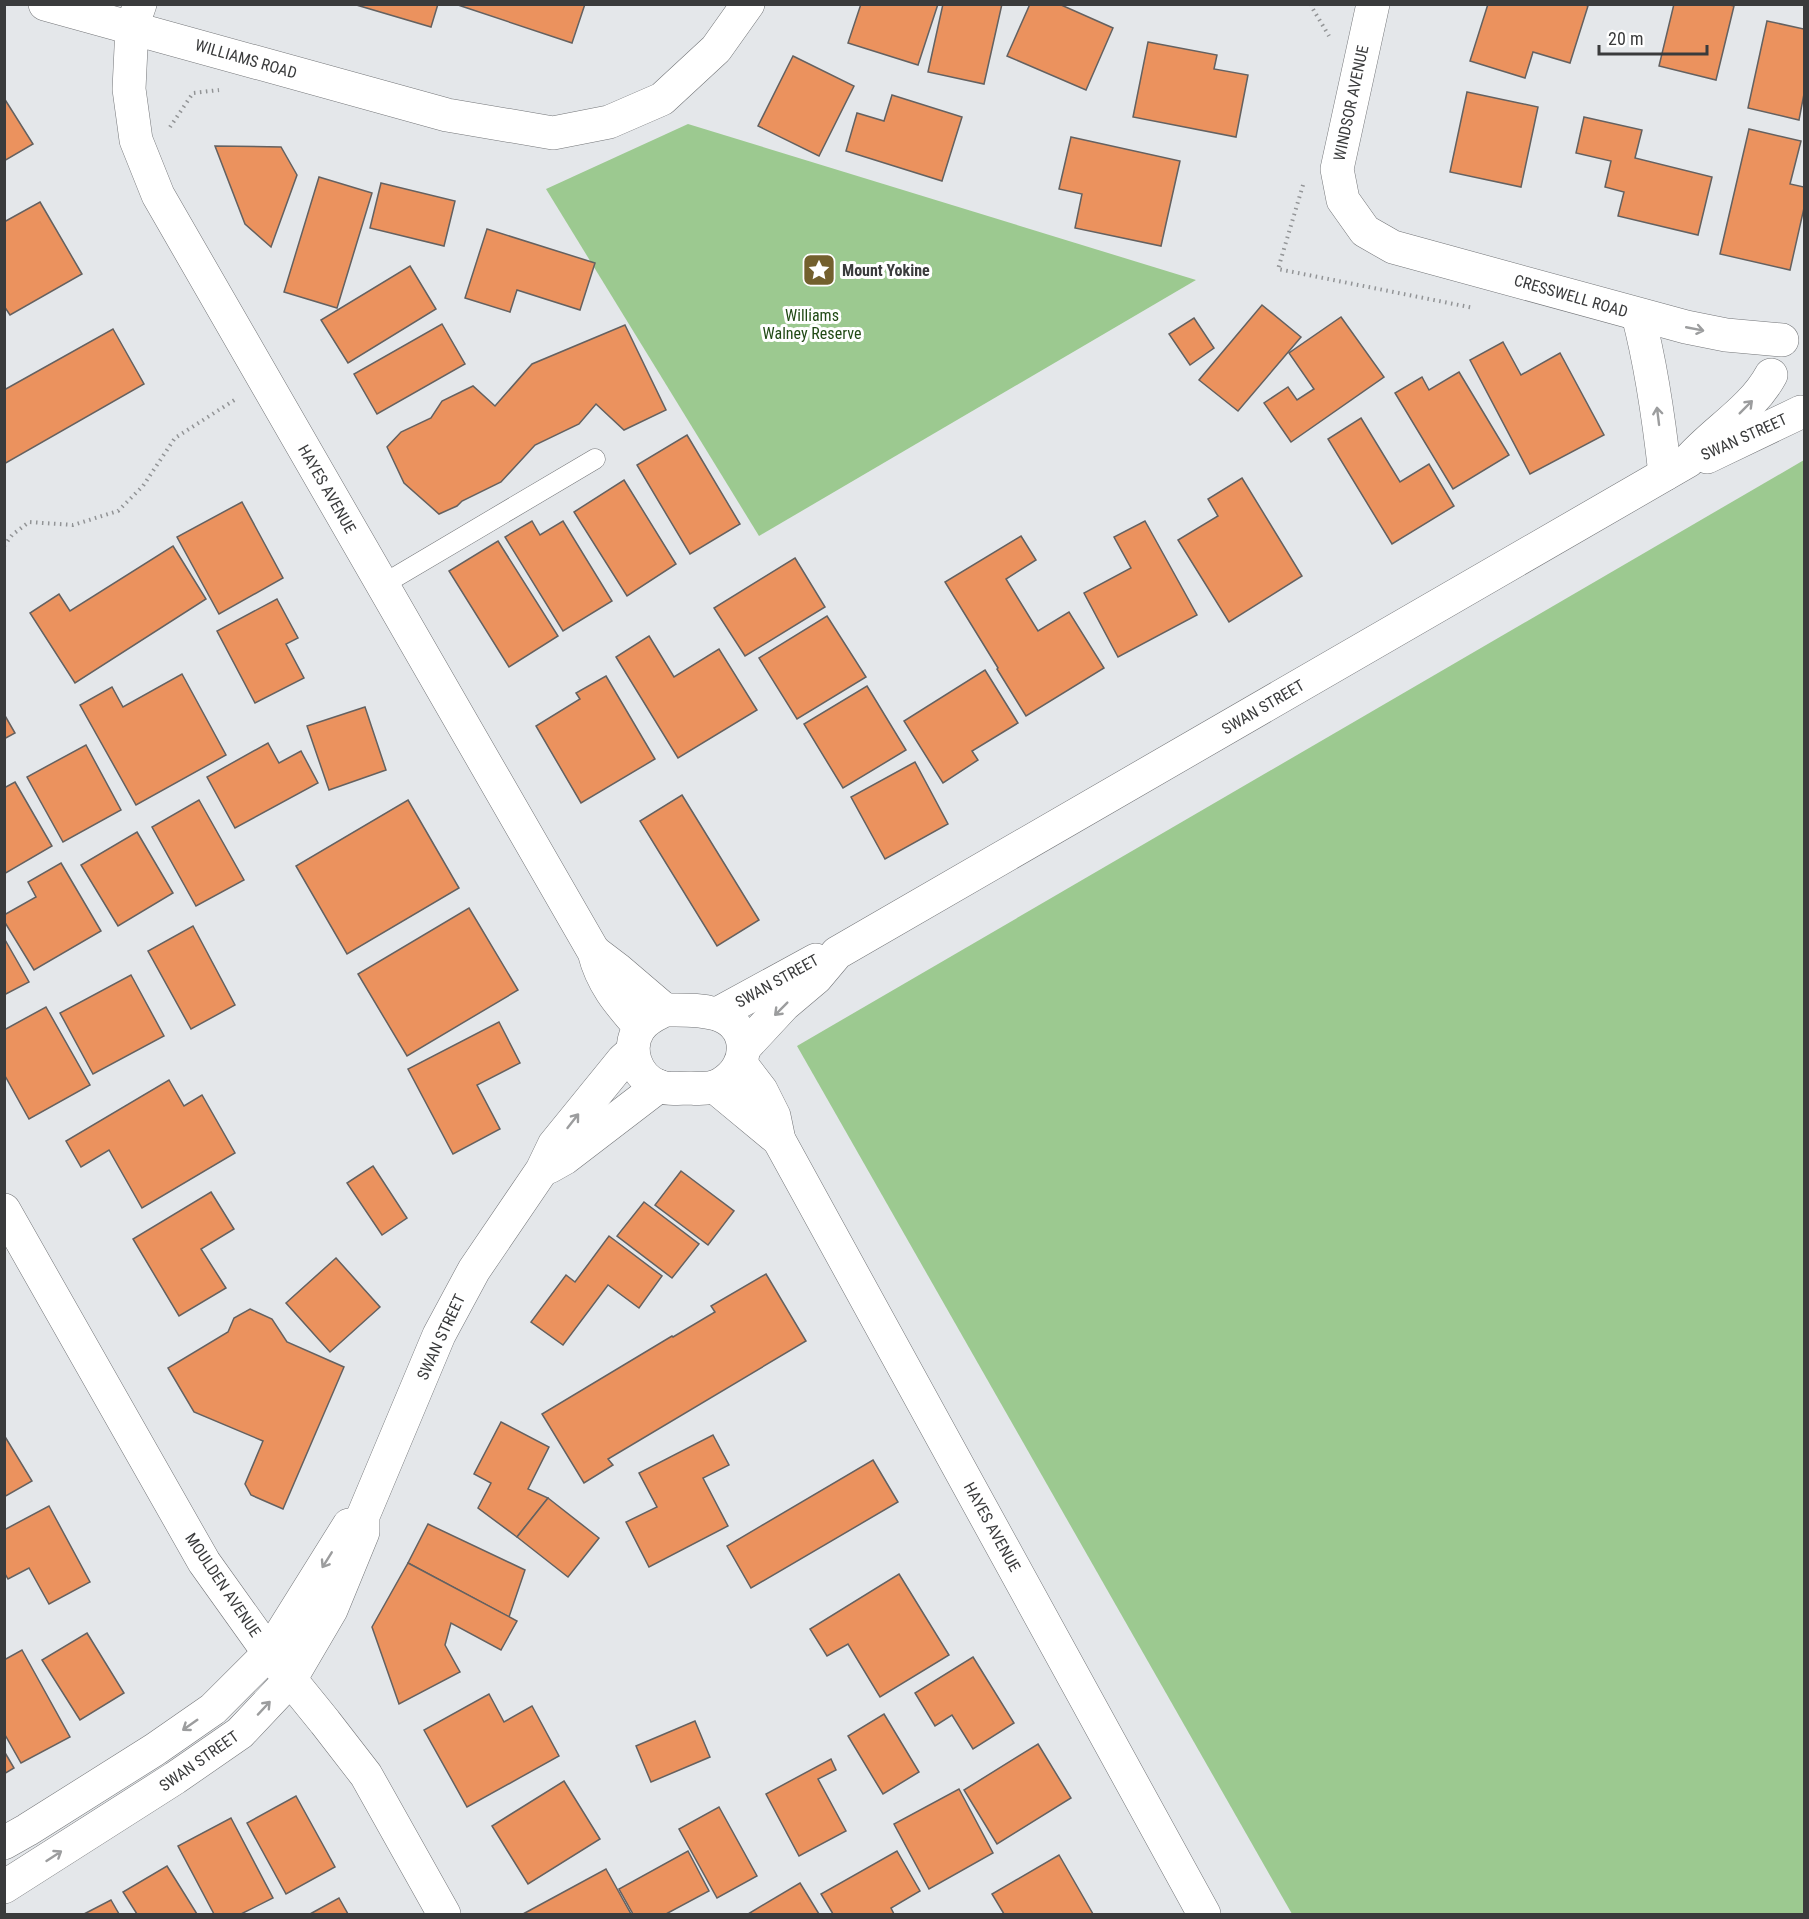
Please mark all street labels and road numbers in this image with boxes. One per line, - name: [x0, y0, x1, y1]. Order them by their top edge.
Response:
- street label: WILLIAMS ROAD: [193, 35, 299, 83]
- street label: WINDSOR AVENUE: [1329, 43, 1373, 163]
- street label: CRESSWELL ROAD: [1512, 271, 1630, 321]
- street label: SWAN STREET: [1698, 410, 1790, 464]
- street label: HAYES AVENUE: [294, 441, 360, 537]
- street label: SWAN STREET: [1218, 676, 1308, 738]
- street label: SWAN STREET: [732, 950, 822, 1012]
- street label: SWAN STREET: [413, 1291, 469, 1383]
- street label: HAYES AVENUE: [960, 1479, 1024, 1575]
- street label: MOULDEN AVENUE: [181, 1529, 265, 1641]
- street label: SWAN STREET: [156, 1727, 242, 1795]

